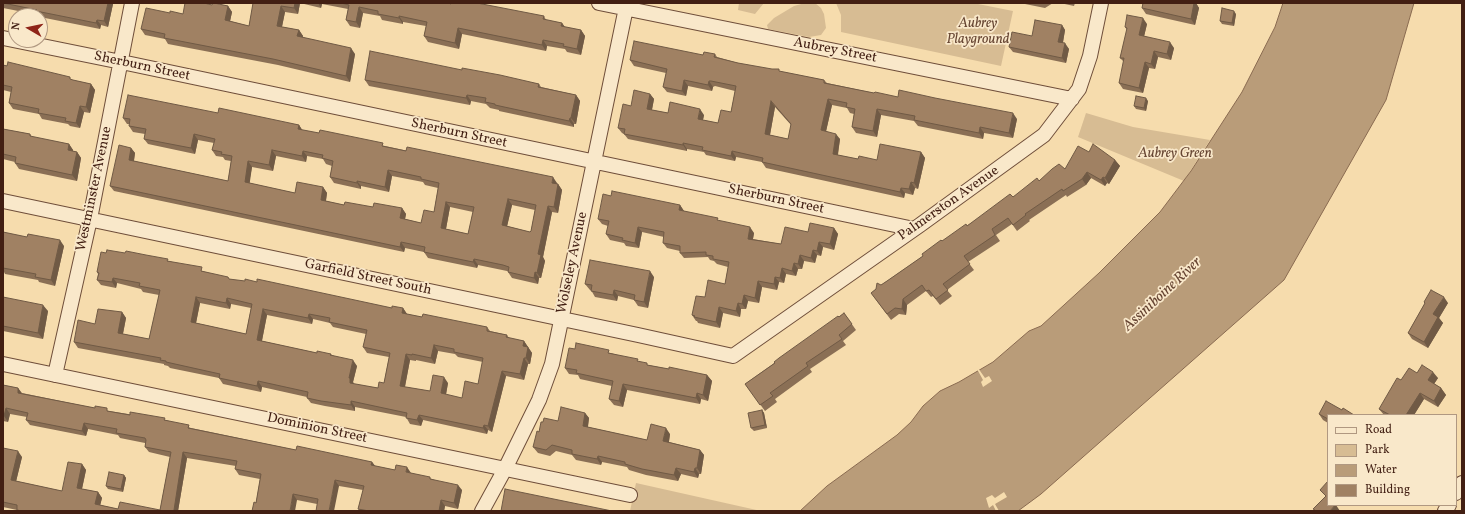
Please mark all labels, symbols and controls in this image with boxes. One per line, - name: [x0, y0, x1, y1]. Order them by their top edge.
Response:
- north arrow: [8, 8, 48, 48]
- park label: Aubrey Playground: [947, 16, 1009, 48]
- text: N: [9, 21, 25, 31]
- street label: Aubrey Street: [792, 35, 878, 67]
- street label: Sherburn Street: [92, 49, 192, 85]
- street label: Sherburn Street: [409, 116, 509, 152]
- street label: Westminster Avenue: [74, 125, 116, 253]
- park label: Aubrey Green: [1138, 146, 1212, 162]
- street label: Palmerston Avenue: [895, 163, 1003, 245]
- street label: Sherburn Street: [726, 182, 826, 218]
- street label: Wolseley Avenue: [554, 210, 592, 316]
- water label: Assiniboine River: [1120, 254, 1206, 336]
- street label: Garfield Street South: [303, 256, 433, 300]
- street label: Dominion Street: [265, 410, 369, 448]
- legend: [1327, 414, 1457, 506]
- text: Road: [1365, 422, 1392, 438]
- text: Park: [1365, 442, 1390, 458]
- text: Water: [1365, 462, 1397, 478]
- text: Building: [1365, 482, 1410, 498]

